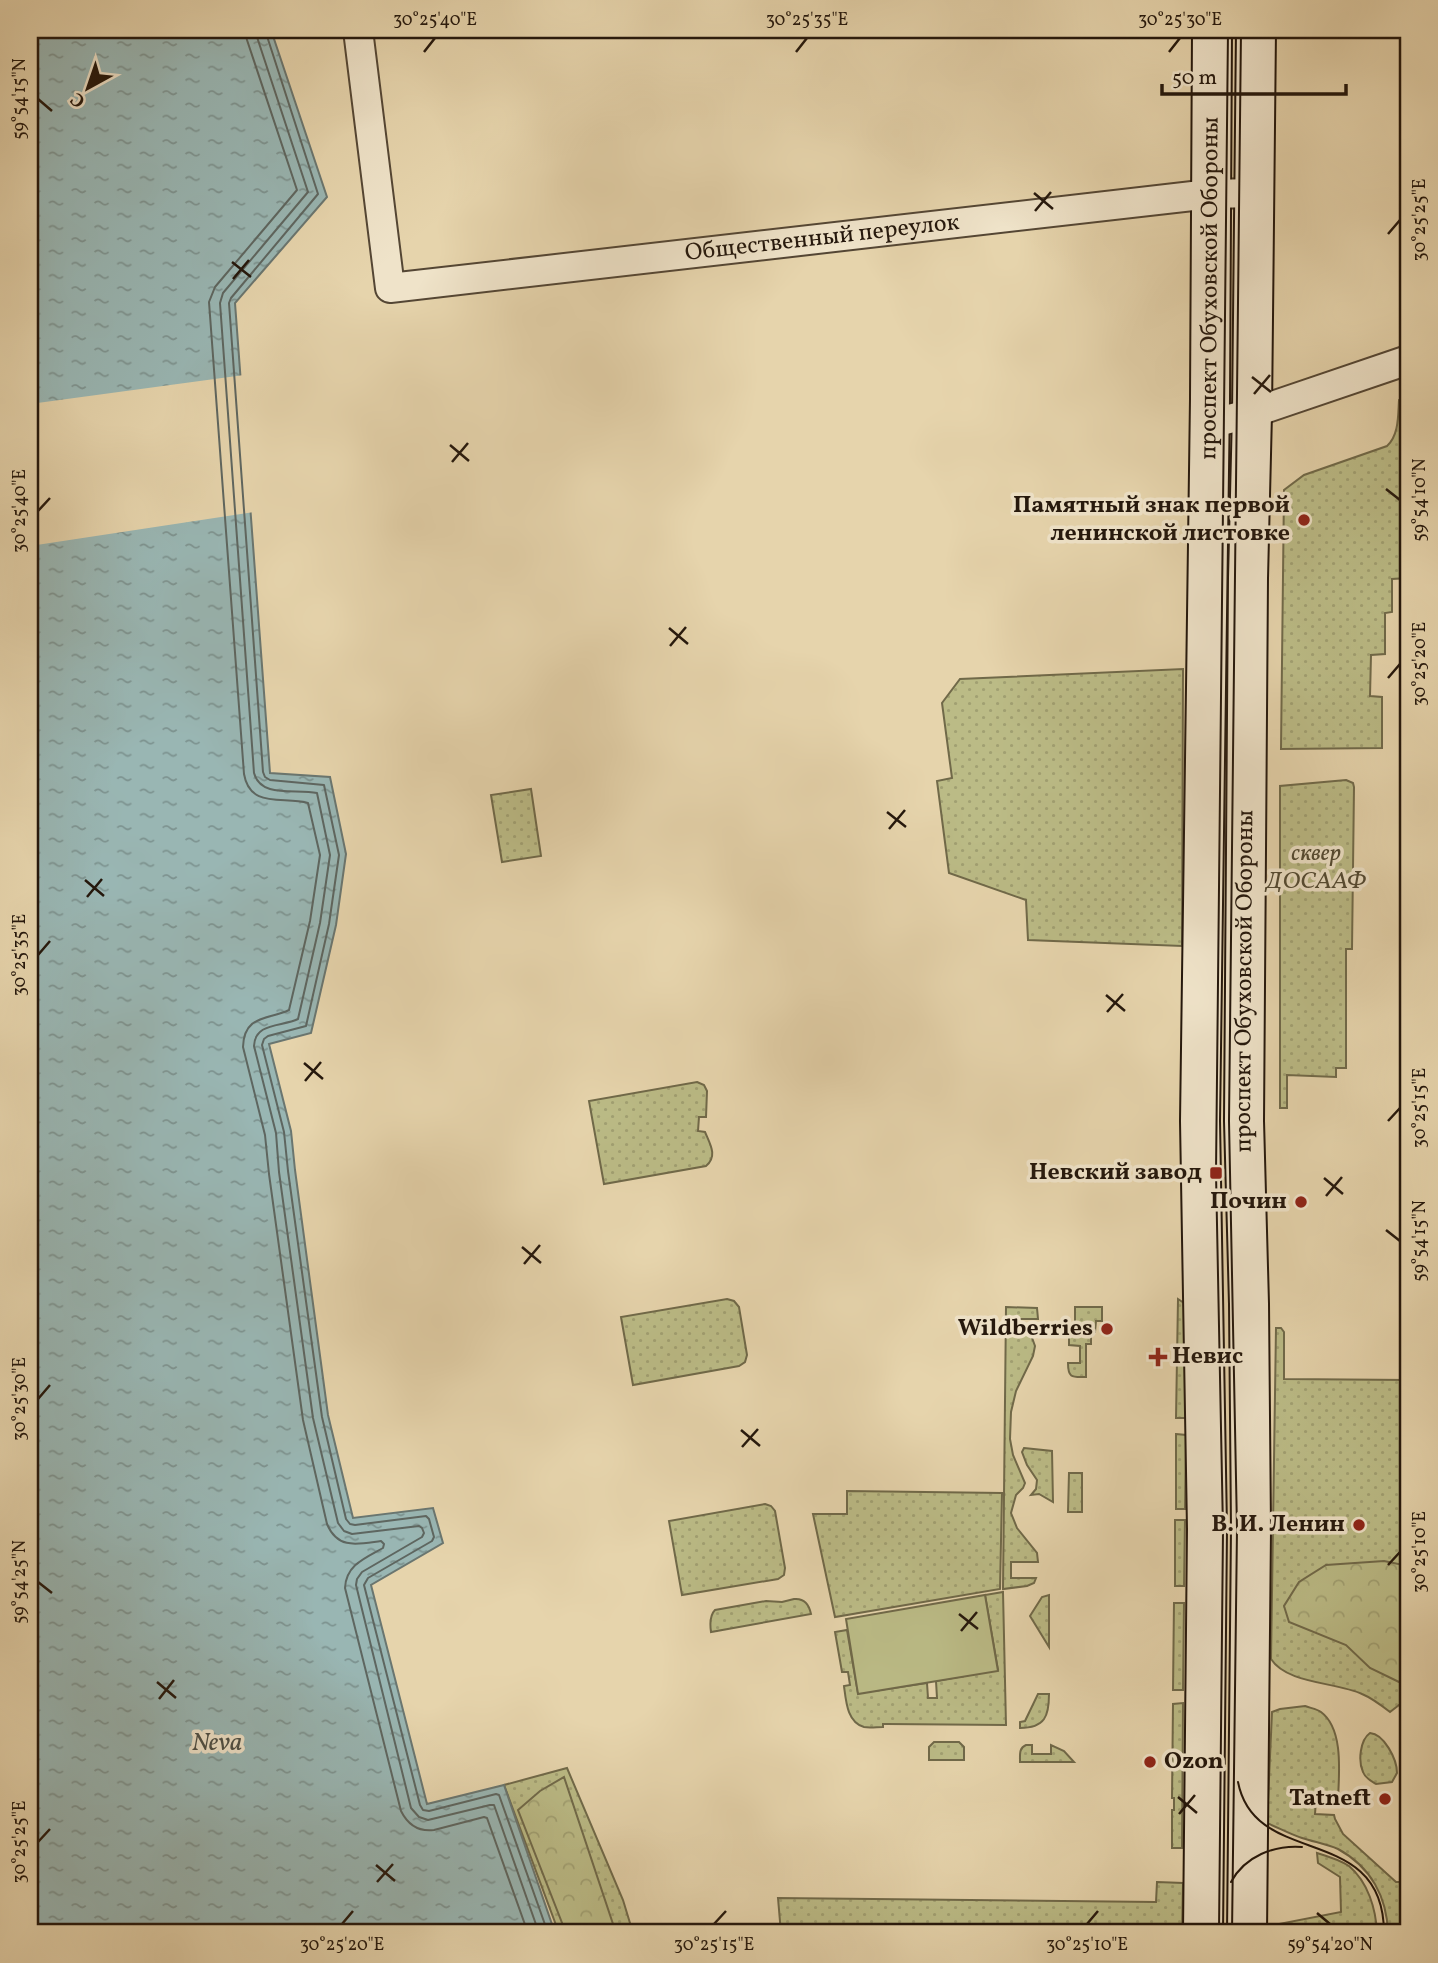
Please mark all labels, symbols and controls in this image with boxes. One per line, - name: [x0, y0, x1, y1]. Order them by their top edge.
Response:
- text: 30°25'40"E: [393, 8, 477, 33]
- text: 30°25'35"E: [766, 8, 849, 33]
- text: 30°25'30"E: [1138, 8, 1222, 33]
- north arrow: [52, 52, 122, 122]
- scale bar: [1162, 52, 1345, 96]
- text: 59°54'15"N: [8, 58, 33, 140]
- text: 50 m: [1172, 64, 1217, 93]
- text: С: [65, 86, 91, 113]
- street label: проспект Обуховской Обороны: [1192, 117, 1229, 460]
- text: 30°25'25"E: [1408, 178, 1433, 261]
- street label: Общественный переулок: [683, 206, 961, 271]
- text: 59°54'10"N: [1408, 458, 1433, 542]
- text: 30°25'40"E: [8, 469, 33, 553]
- place label: Памятный знак первой ленинской листовке: [1013, 489, 1290, 551]
- marker: Памятный знак первой ленинской листовке: [1296, 512, 1312, 528]
- text: 30°25'20"E: [1408, 622, 1433, 706]
- street label: проспект Обуховской Обороны: [1227, 810, 1263, 1153]
- park label: сквер ДОСААФ: [1264, 837, 1367, 899]
- text: 30°25'35"E: [8, 913, 33, 996]
- text: 30°25'15"E: [1408, 1068, 1433, 1148]
- place label: Невский завод: [1029, 1156, 1202, 1190]
- marker: Невский завод: [1208, 1165, 1224, 1181]
- place label: Почин: [1210, 1185, 1287, 1219]
- marker: Почин: [1293, 1194, 1309, 1210]
- text: 59°54'15"N: [1408, 1200, 1433, 1282]
- place label: Wildberries: [958, 1312, 1093, 1346]
- marker: Wildberries: [1099, 1321, 1115, 1337]
- place label: Невис: [1172, 1340, 1243, 1374]
- marker: Невис: [1150, 1349, 1166, 1365]
- text: 30°25'30"E: [8, 1357, 33, 1441]
- place label: В. И. Ленин: [1211, 1508, 1345, 1542]
- text: 30°25'10"E: [1408, 1511, 1433, 1593]
- marker: В. И. Ленин: [1351, 1517, 1367, 1533]
- text: 59°54'25"N: [8, 1540, 33, 1624]
- water label: Neva: [192, 1725, 242, 1761]
- place label: Ozon: [1164, 1745, 1224, 1779]
- marker: Ozon: [1142, 1754, 1158, 1770]
- place label: Tatneft: [1289, 1782, 1371, 1816]
- marker: Tatneft: [1377, 1791, 1393, 1807]
- text: 30°25'25"E: [8, 1800, 33, 1883]
- text: 30°25'20"E: [300, 1933, 384, 1958]
- text: 30°25'15"E: [674, 1933, 754, 1958]
- text: 30°25'10"E: [1046, 1933, 1128, 1958]
- text: 59°54'20"N: [1287, 1933, 1373, 1958]

